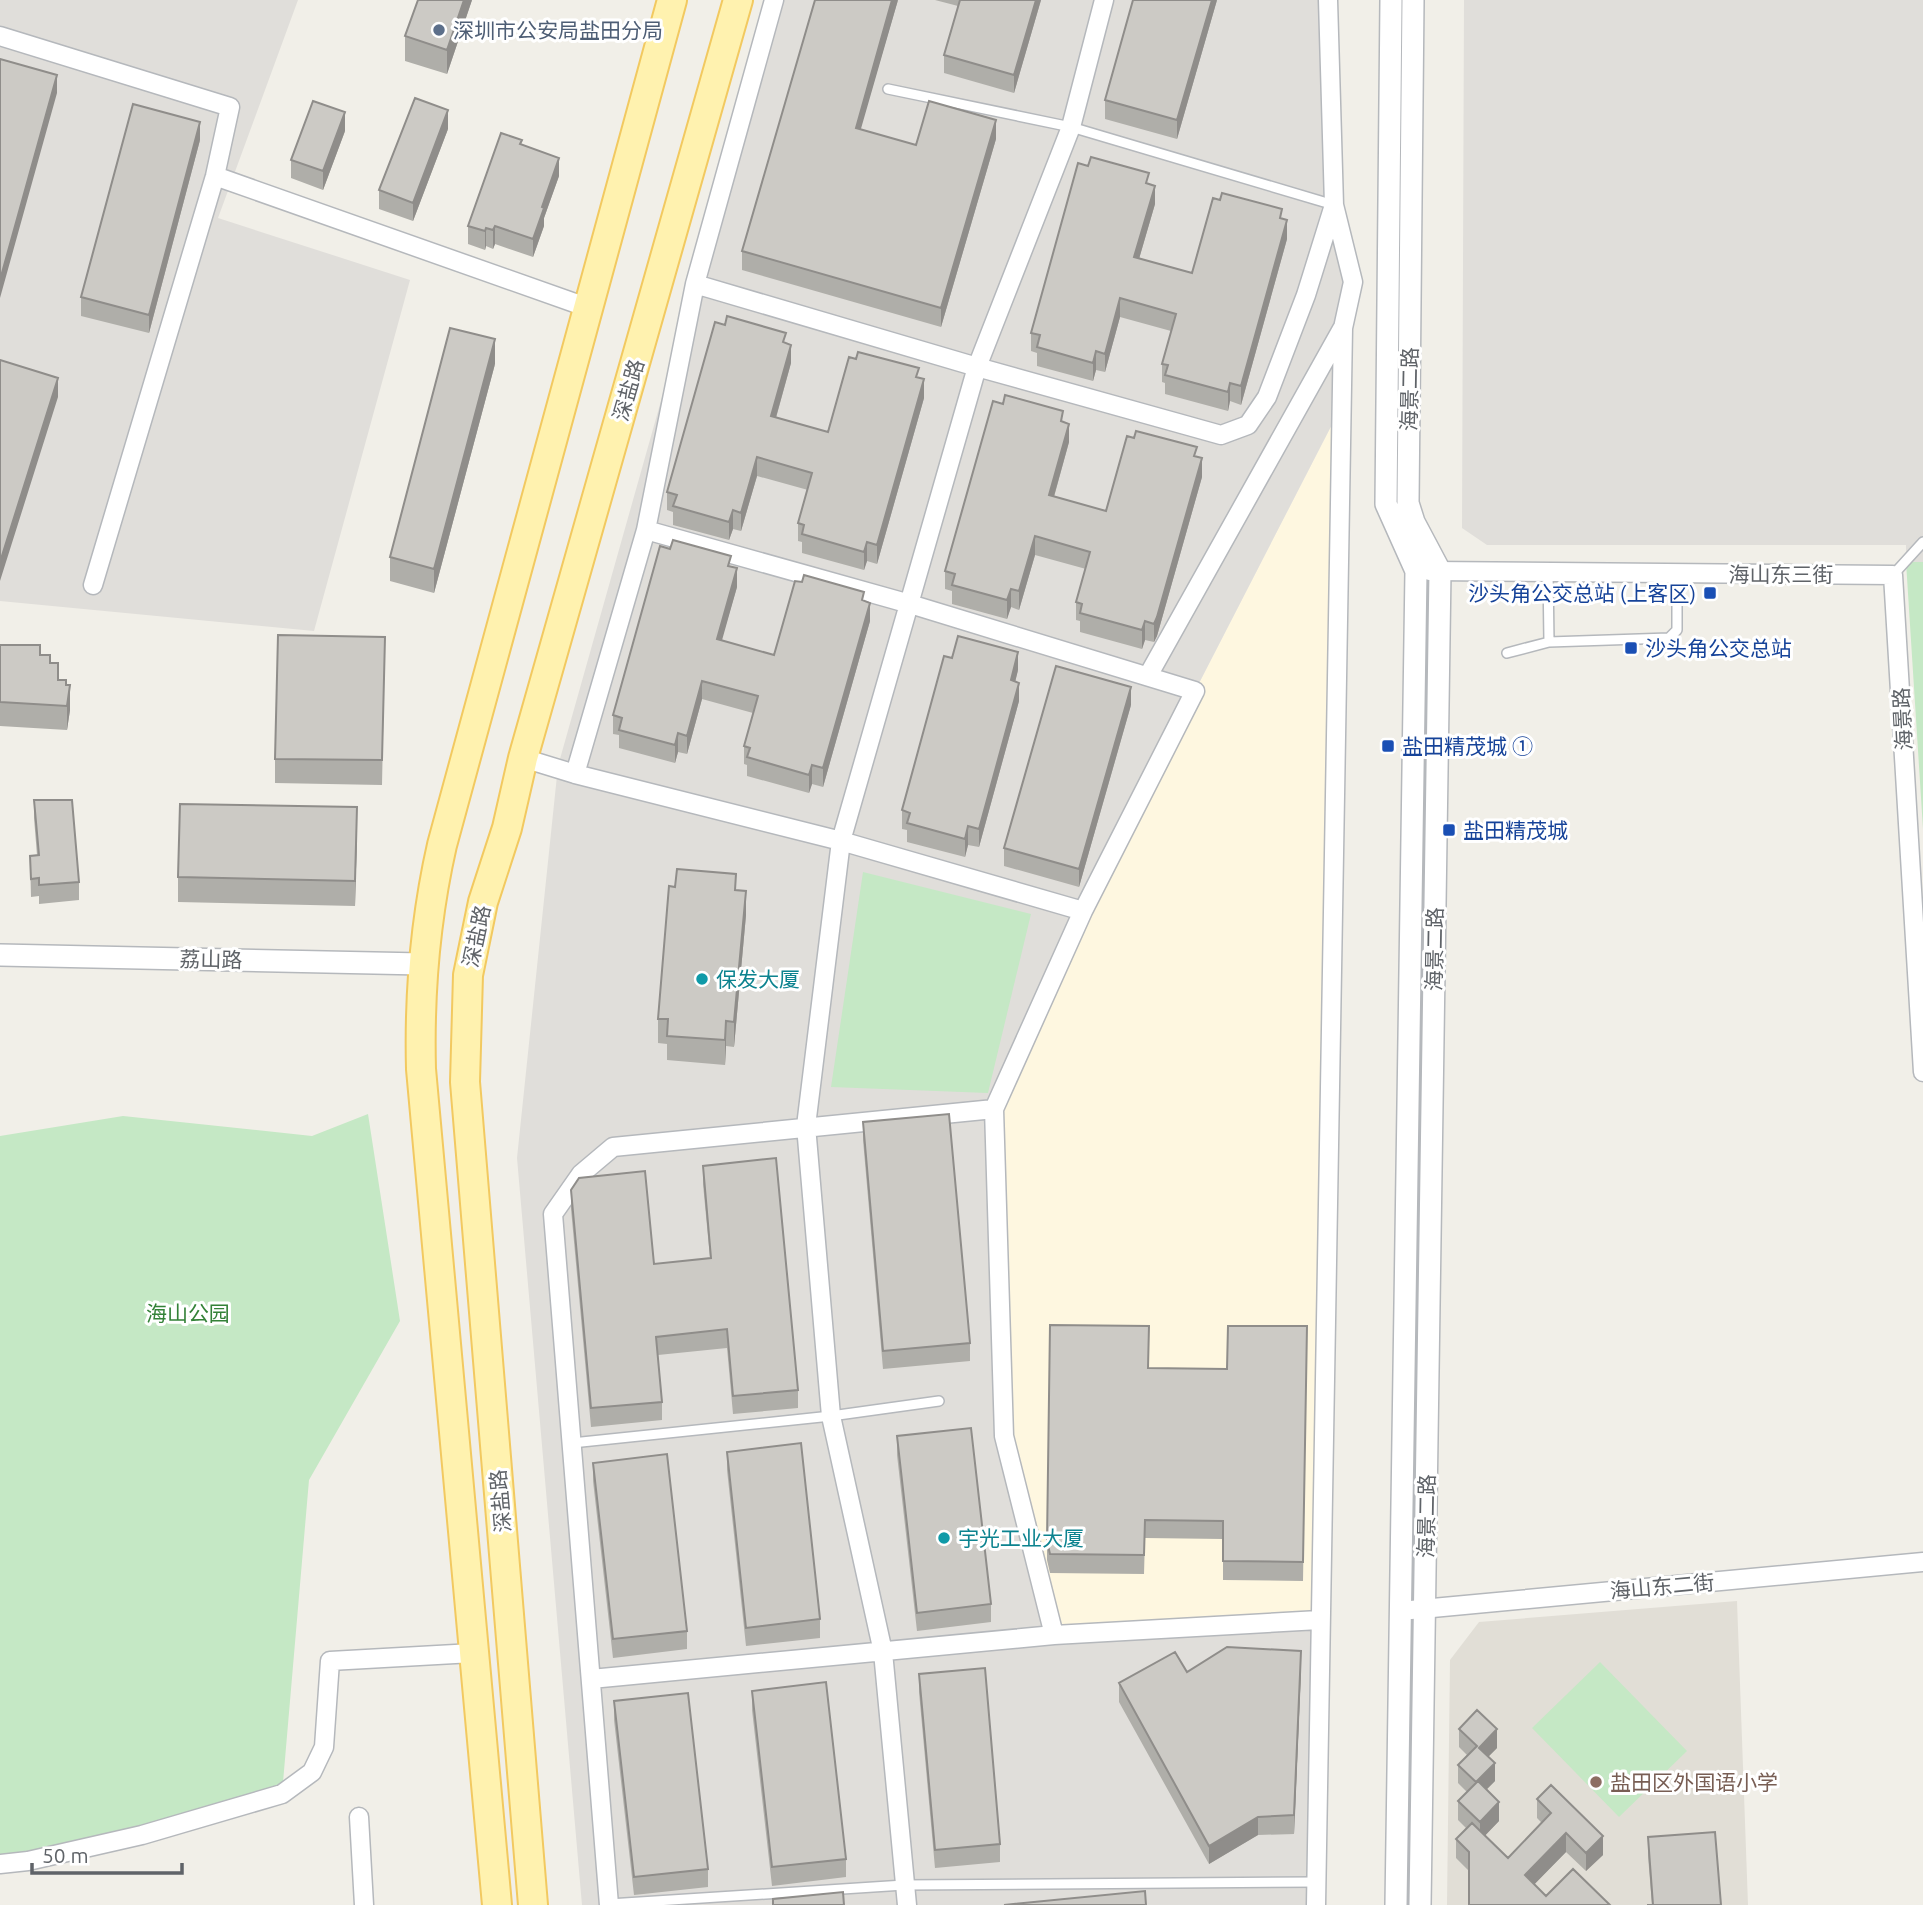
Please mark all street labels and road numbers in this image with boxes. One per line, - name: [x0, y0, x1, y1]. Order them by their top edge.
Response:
- street label: 海景二路: [1396, 347, 1422, 431]
- street label: 深盐路: [608, 356, 648, 424]
- street label: 海山东三街: [1729, 562, 1834, 586]
- street label: 海景路: [1888, 687, 1916, 751]
- street label: 深盐路: [458, 903, 494, 969]
- street label: 海景二路: [1421, 907, 1447, 991]
- street label: 荔山路: [179, 946, 243, 972]
- street label: 深盐路: [485, 1469, 515, 1533]
- street label: 海景二路: [1413, 1474, 1439, 1558]
- street label: 海山东二街: [1609, 1569, 1715, 1603]

